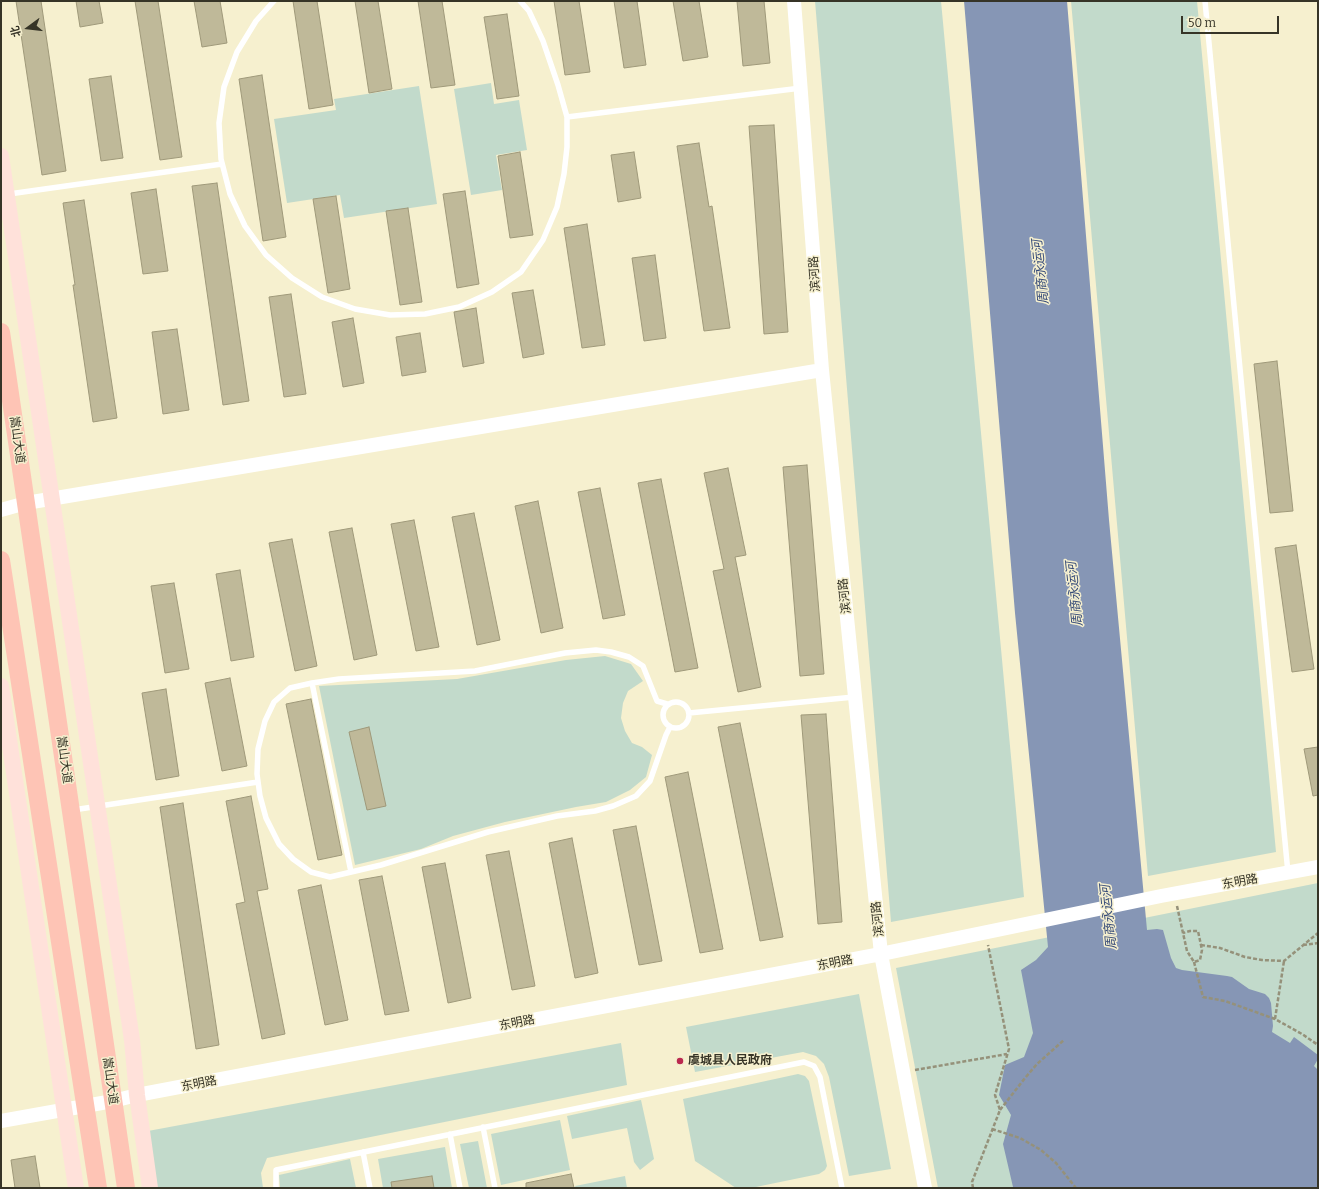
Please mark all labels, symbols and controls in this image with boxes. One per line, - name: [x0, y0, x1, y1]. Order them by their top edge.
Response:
- north arrow: [8, 8, 48, 48]
- scale bar: [1183, 8, 1281, 34]
- text: 50 m: [1188, 16, 1216, 30]
- text: 北: [8, 24, 24, 38]
- water label: 周商永运河: [1030, 239, 1052, 305]
- street label: 滨河路: [807, 256, 823, 292]
- street label: 嵩山大道: [7, 415, 27, 465]
- water label: 周商永运河: [1064, 561, 1086, 627]
- street label: 滨河路: [836, 577, 854, 615]
- street label: 嵩山大道: [54, 735, 74, 785]
- street label: 东明路: [1221, 872, 1259, 892]
- water label: 周商永运河: [1098, 884, 1120, 950]
- street label: 滨河路: [869, 900, 887, 938]
- street label: 东明路: [816, 952, 854, 974]
- street label: 东明路: [498, 1012, 536, 1034]
- place label: 虞城县人民政府: [688, 1054, 772, 1068]
- street label: 嵩山大道: [100, 1056, 120, 1106]
- marker: 虞城县人民政府: [675, 1056, 685, 1066]
- street label: 东明路: [180, 1073, 218, 1095]

